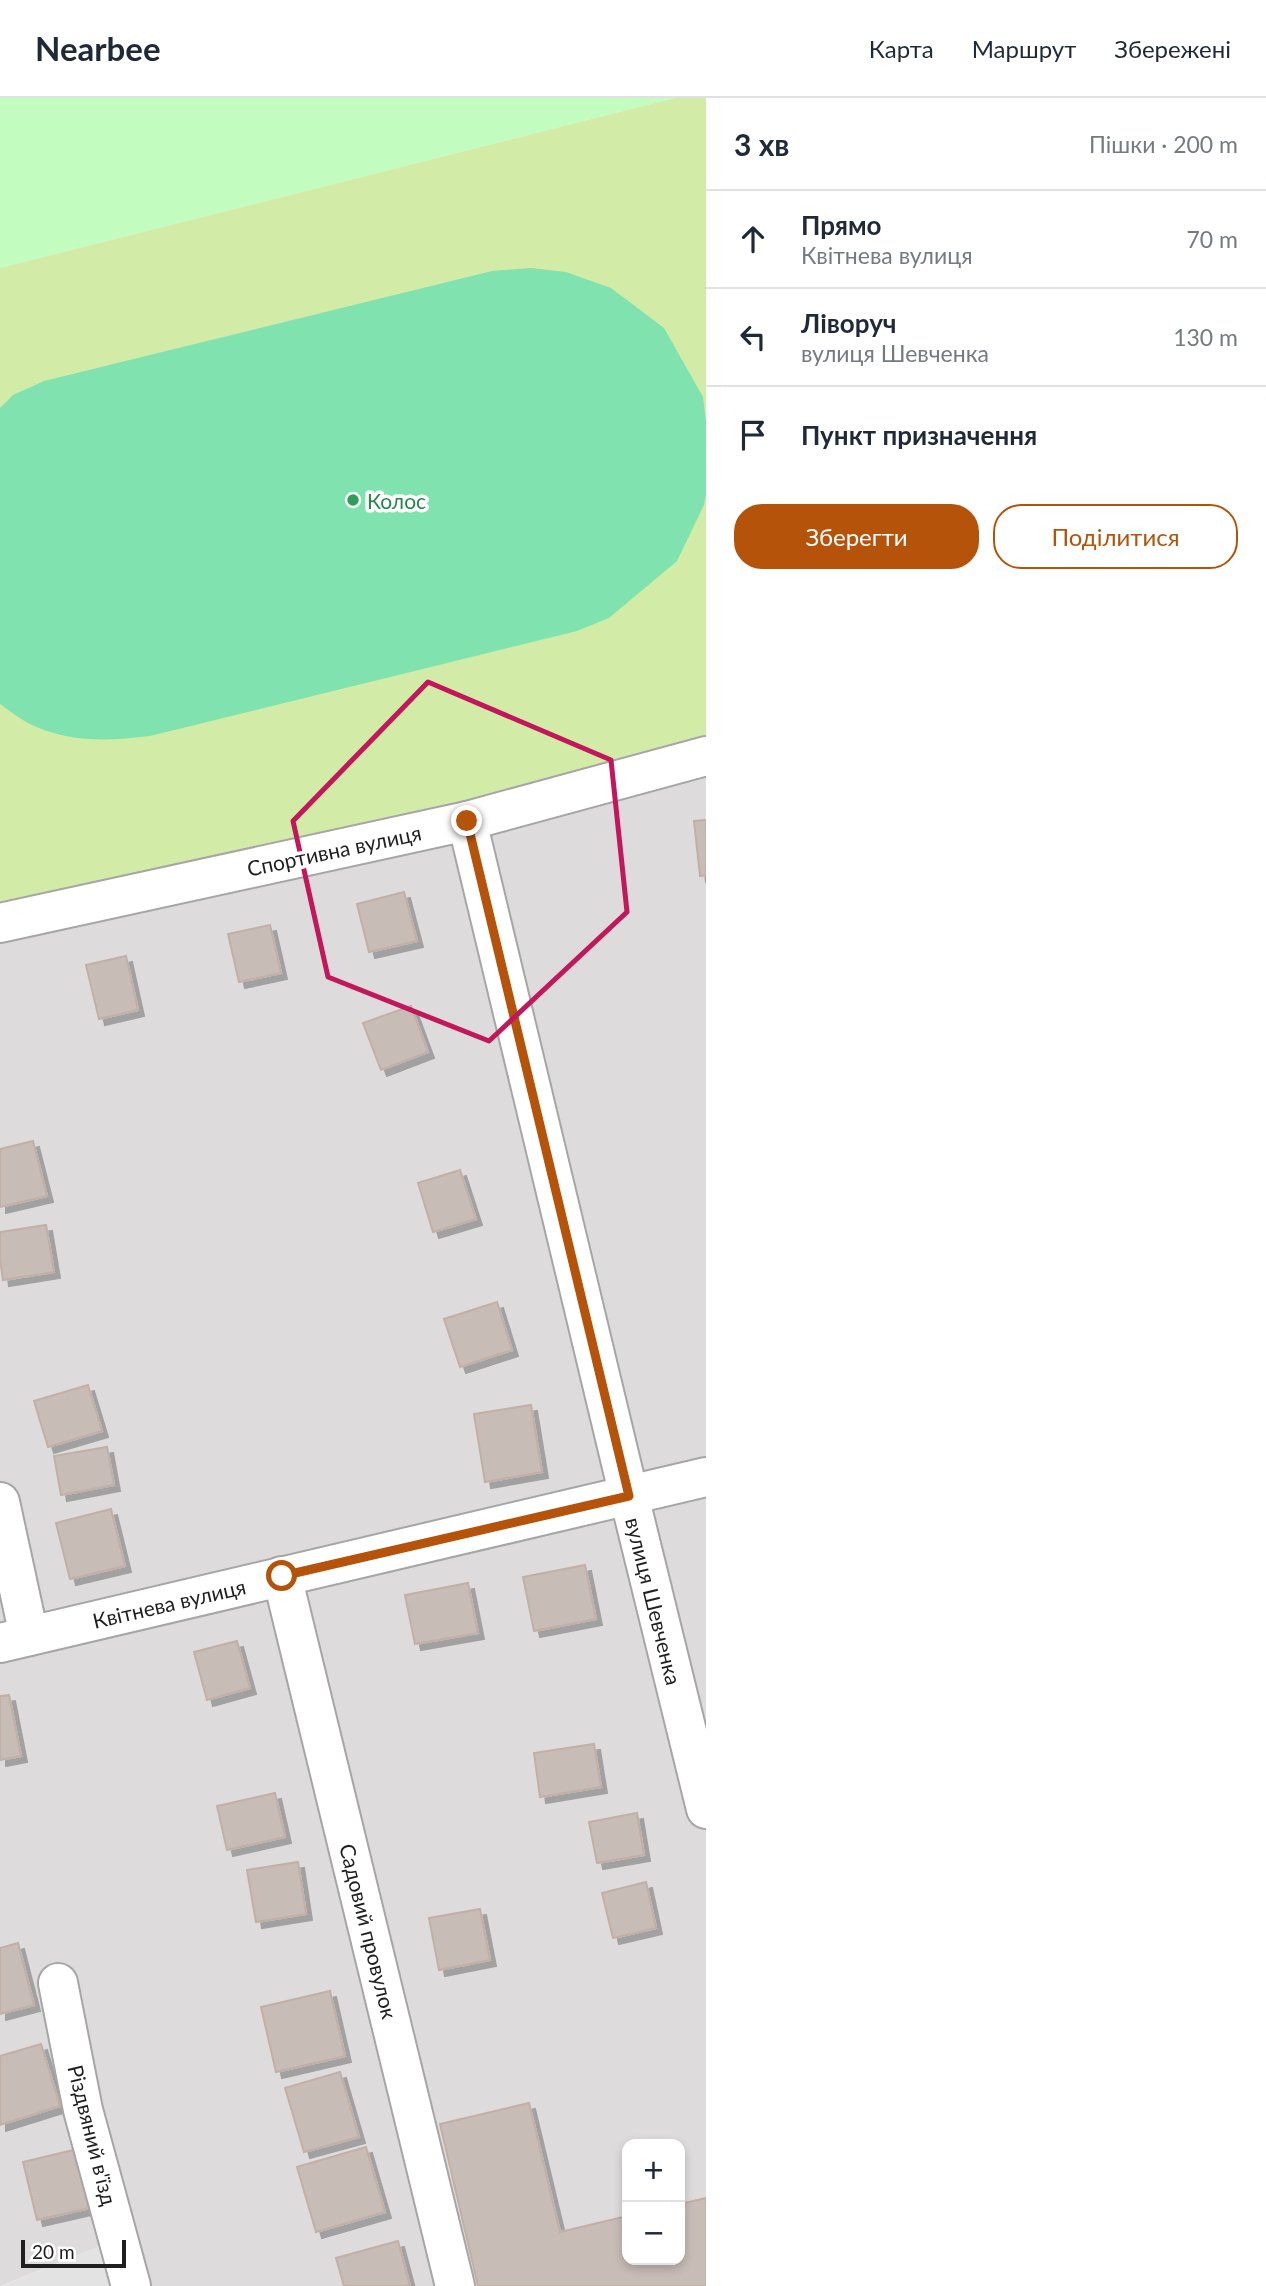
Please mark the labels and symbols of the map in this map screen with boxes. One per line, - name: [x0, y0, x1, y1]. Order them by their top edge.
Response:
- place label: Колос: [367, 488, 426, 513]
- marker: Колос: [345, 492, 361, 508]
- route end: [451, 805, 482, 836]
- street label: Спортивна вулиця: [245, 819, 423, 881]
- street label: вулиця Шевченка: [621, 1515, 687, 1687]
- route start: [266, 1560, 297, 1591]
- street label: Квітнева вулиця: [90, 1573, 248, 1633]
- street label: Садовий провулок: [335, 1841, 403, 2021]
- street label: Різдвяний в'їзд: [63, 2062, 123, 2208]
- scale bar: [21, 2237, 126, 2269]

